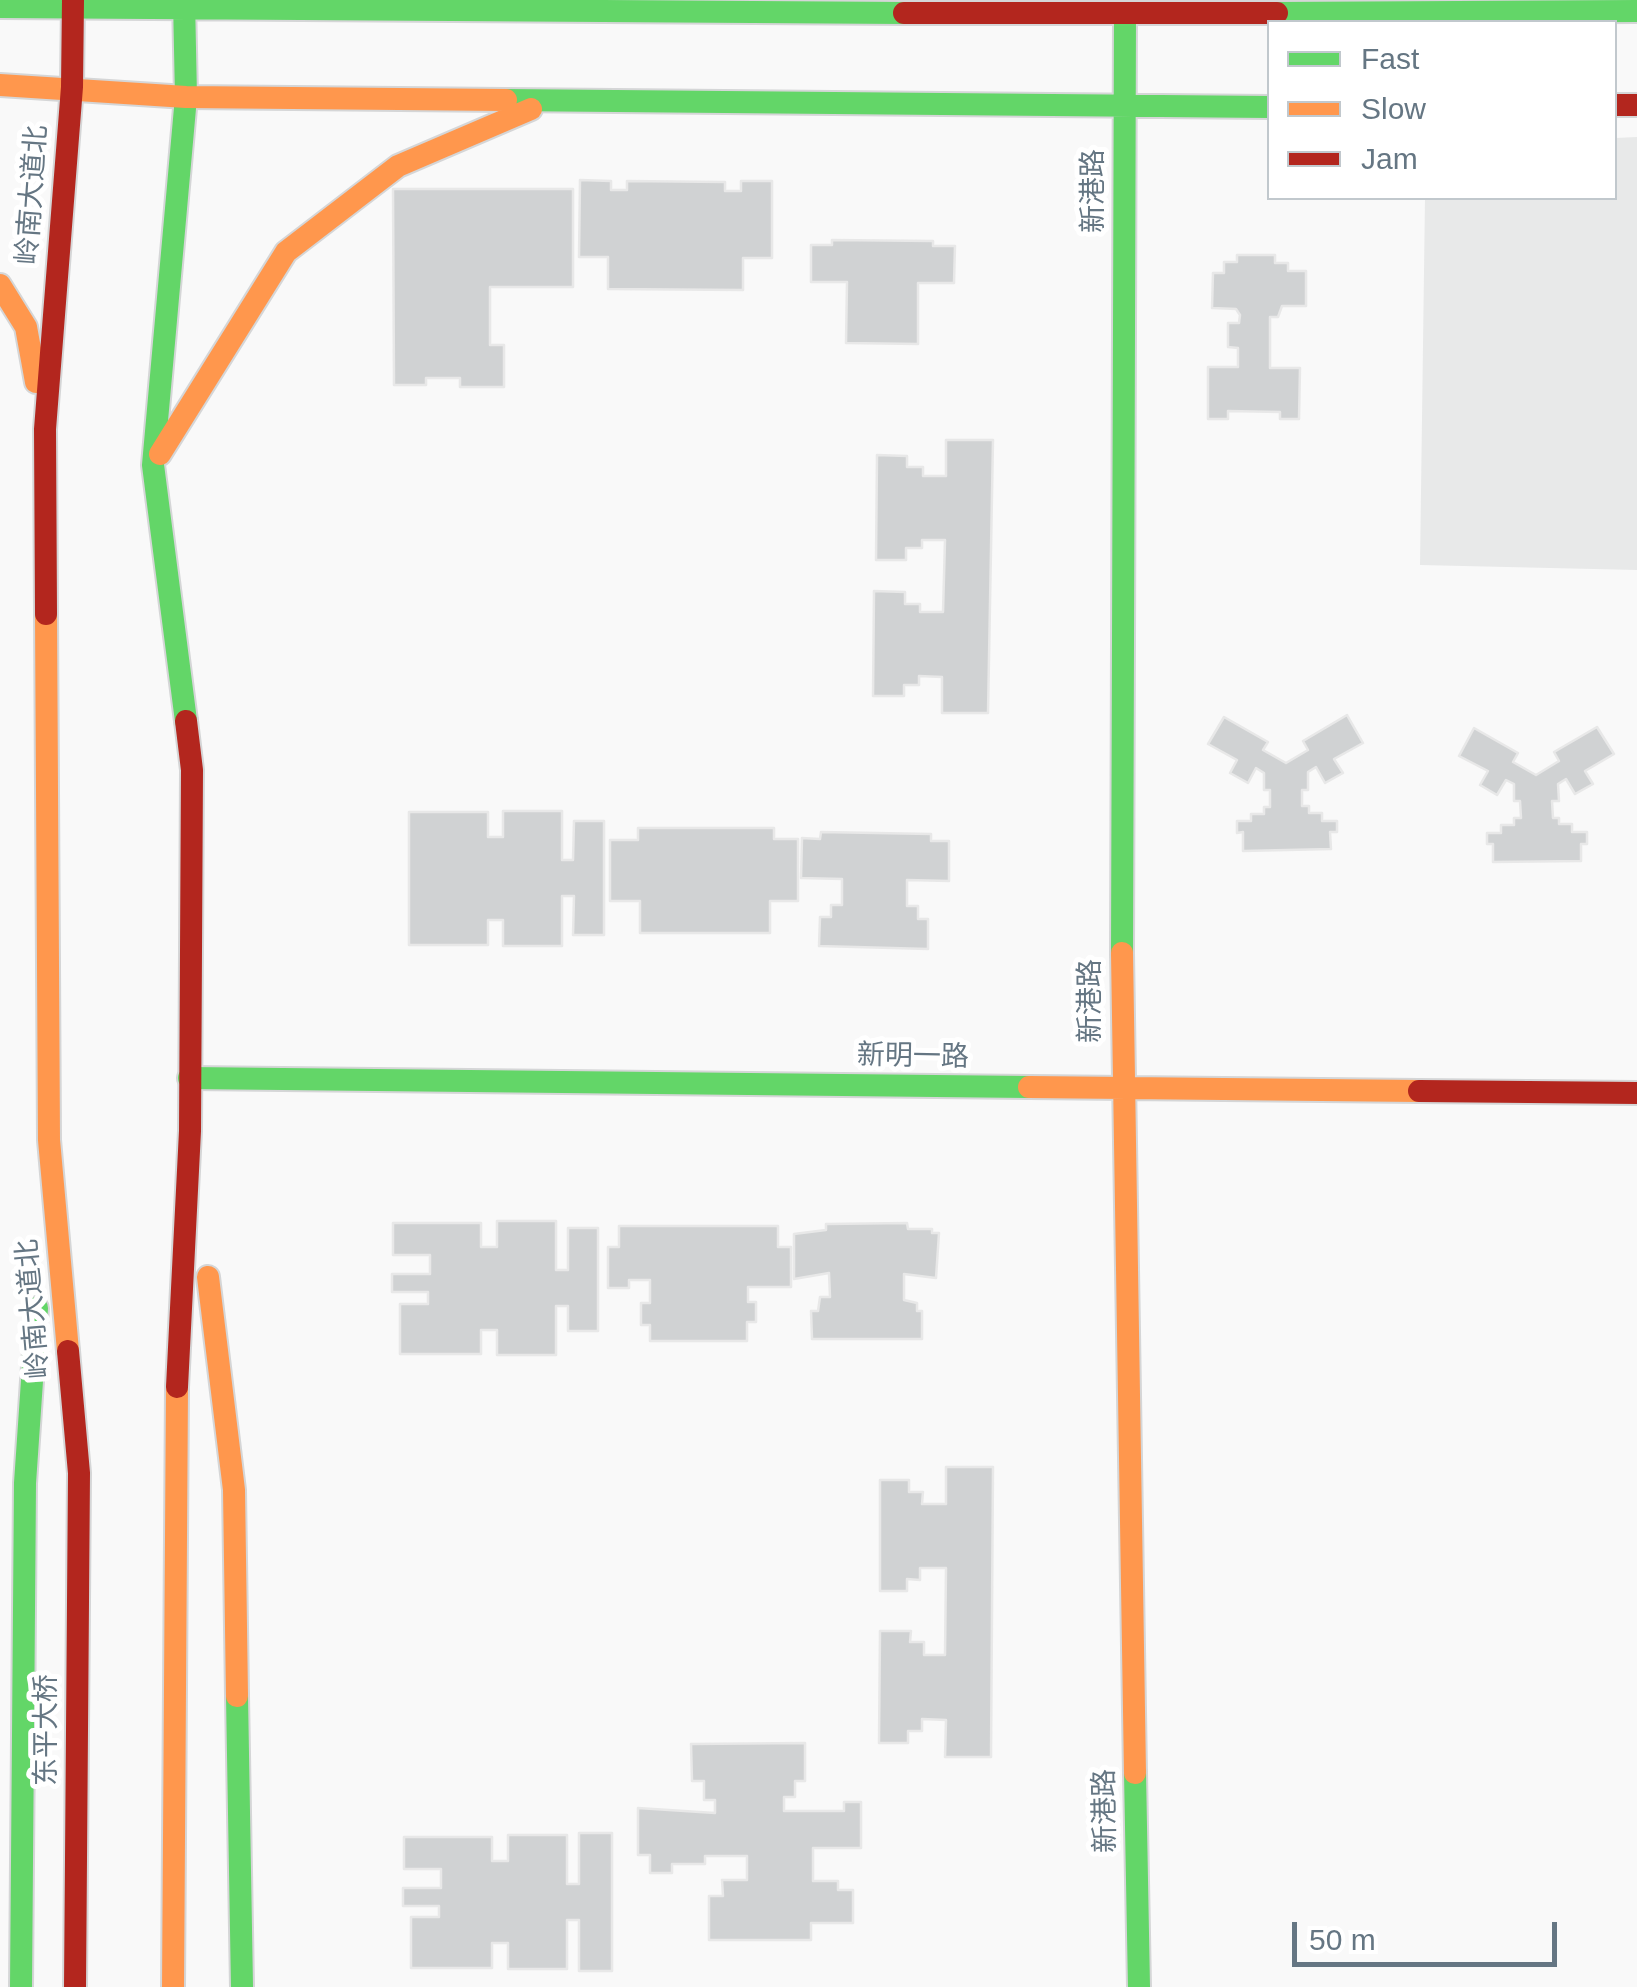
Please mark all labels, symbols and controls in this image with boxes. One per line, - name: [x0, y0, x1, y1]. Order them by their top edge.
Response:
- legend: [1267, 20, 1617, 200]
- text: Fast: [1361, 42, 1419, 75]
- text: Slow: [1361, 92, 1426, 125]
- street label: 岭南大道北: [11, 124, 55, 266]
- text: Jam: [1361, 142, 1418, 175]
- street label: 新港路: [1077, 149, 1111, 233]
- street label: 新港路: [1074, 959, 1108, 1043]
- street label: 新明一路: [857, 1039, 969, 1075]
- street label: 岭南大道北: [11, 1238, 57, 1380]
- street label: 东平大桥: [30, 1674, 64, 1786]
- street label: 新港路: [1088, 1769, 1124, 1853]
- scale bar: [1297, 1902, 1562, 1964]
- text: 50 m: [1309, 1923, 1376, 1956]

